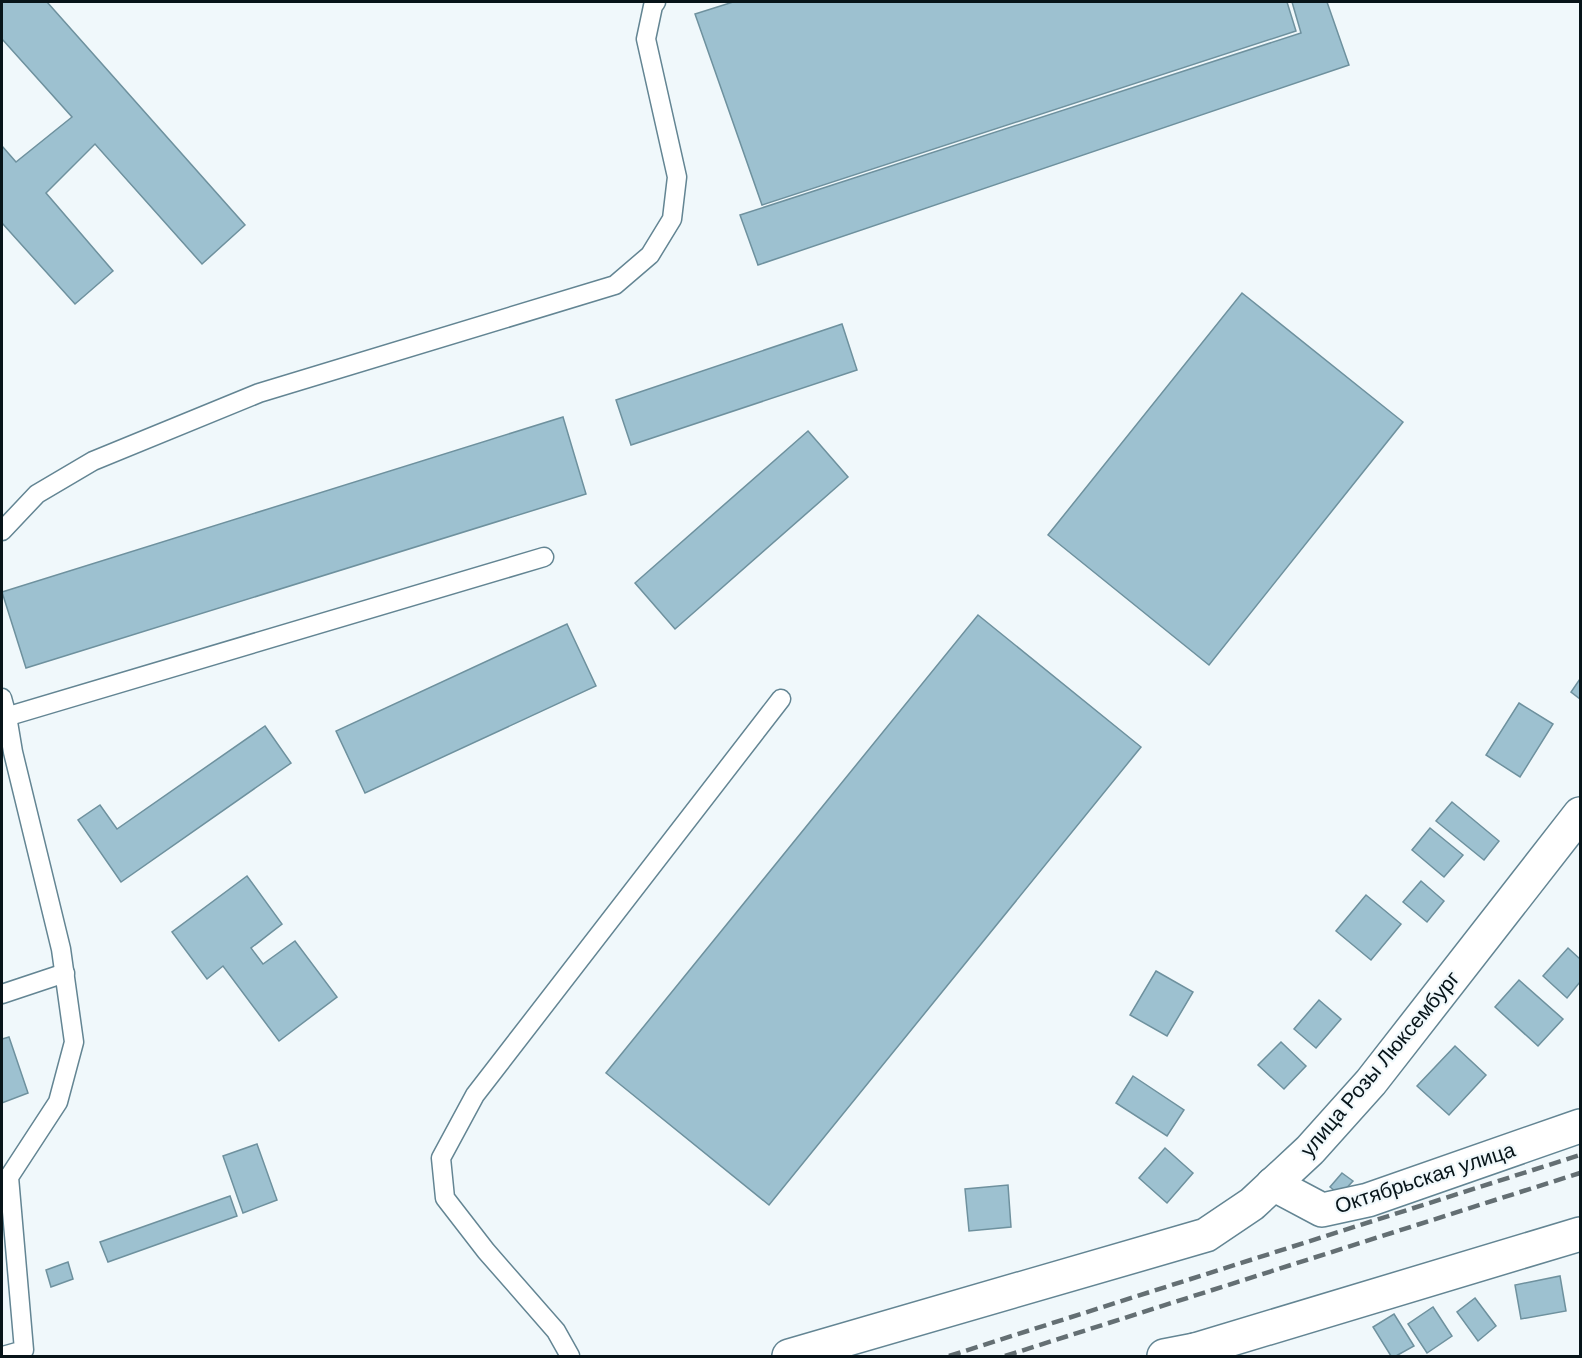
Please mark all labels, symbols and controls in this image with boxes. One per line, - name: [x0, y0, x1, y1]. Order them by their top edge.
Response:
- street label: улица Розы Люксембург: [1294, 965, 1466, 1163]
- street label: Октябрьская улица: [1331, 1136, 1519, 1220]

